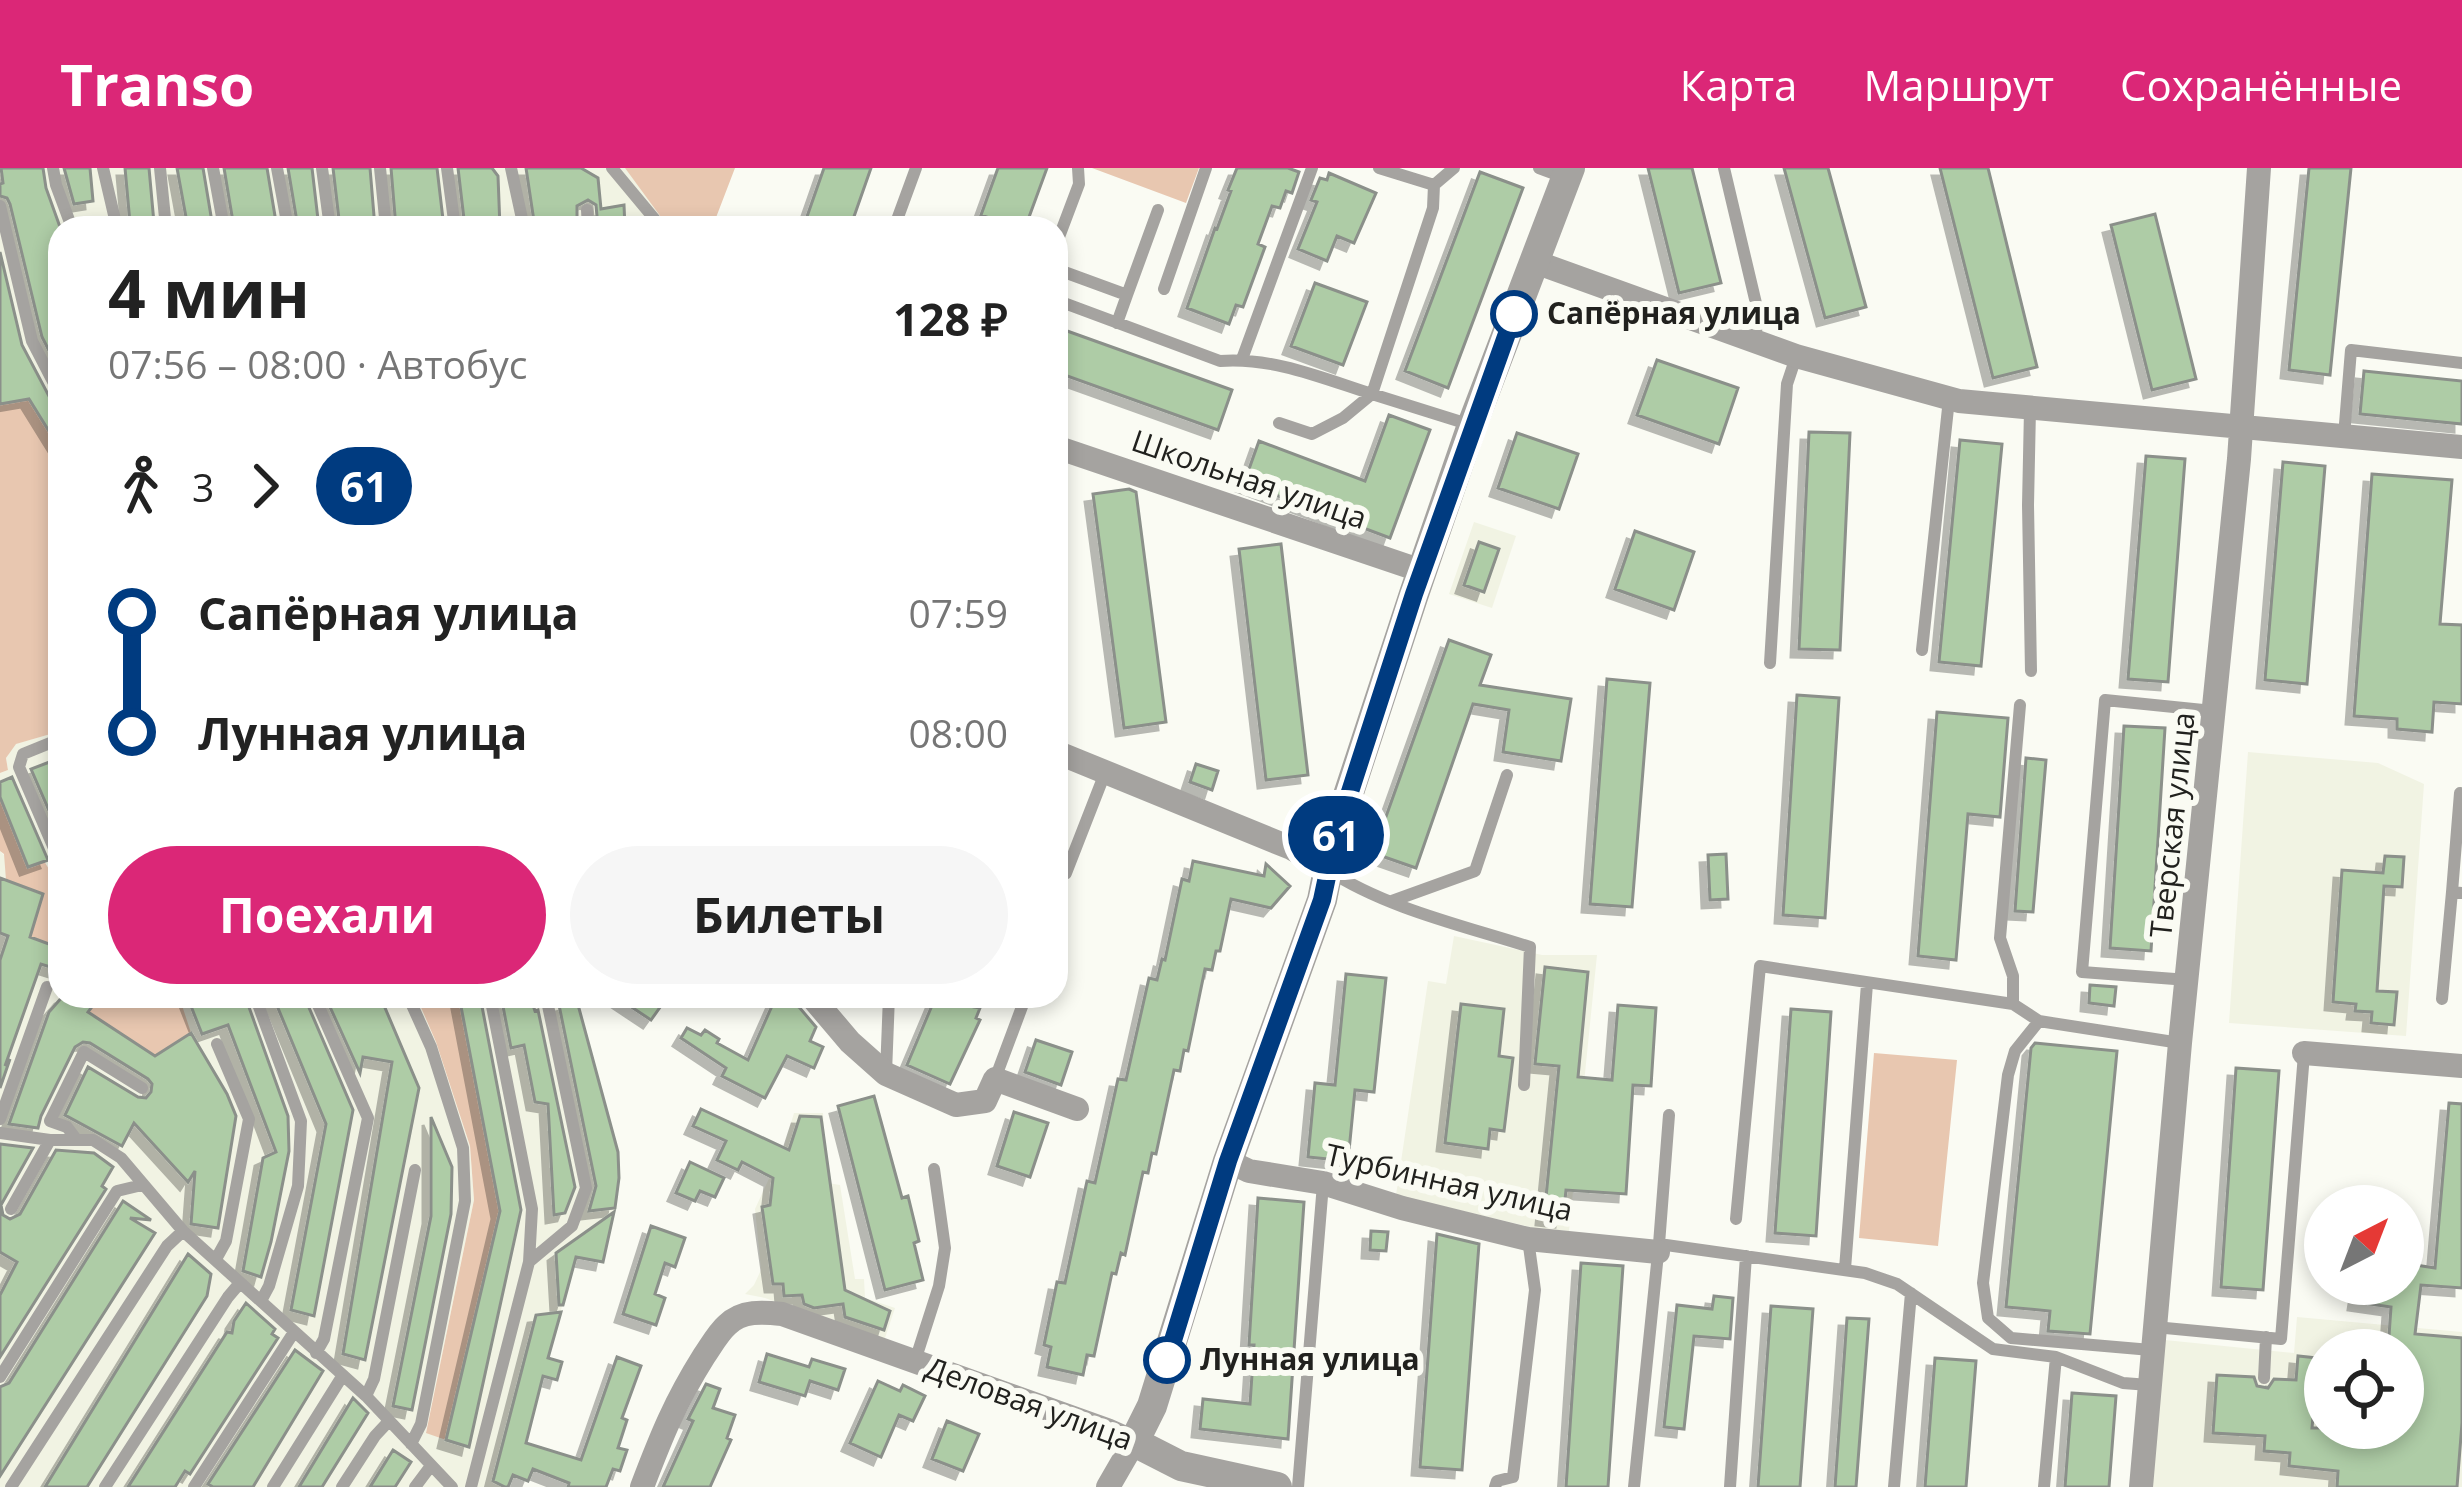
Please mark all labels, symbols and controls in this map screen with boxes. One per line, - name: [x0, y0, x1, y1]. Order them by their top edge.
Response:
- text: Transo: [60, 45, 254, 123]
- text: Карта: [1680, 56, 1797, 113]
- text: Маршрут: [1863, 56, 2054, 113]
- text: Сохранённые: [2120, 56, 2402, 113]
- text: 4 мин: [108, 247, 310, 337]
- text: 128 ₽: [893, 288, 1008, 349]
- marker: Сапёрная улица: [1492, 292, 1536, 336]
- place label: Сапёрная улица: [1547, 292, 1801, 333]
- text: 07:56 – 08:00 · Автобус: [108, 337, 527, 390]
- street label: Школьная улица: [1126, 419, 1373, 538]
- icon: walk: [108, 453, 174, 519]
- icon: forward: [232, 453, 298, 519]
- text: 61: [340, 457, 388, 514]
- text: 3: [192, 460, 214, 513]
- text: Сапёрная улица: [198, 582, 579, 643]
- text: 07:59: [909, 586, 1008, 639]
- text: Лунная улица: [198, 702, 527, 763]
- text: 08:00: [909, 706, 1008, 759]
- street label: Тверская улица: [2139, 710, 2204, 940]
- line badge: 61: [1282, 796, 1390, 874]
- text: 61: [1312, 806, 1360, 863]
- button: Поехали: [108, 846, 546, 984]
- button: Билеты: [570, 846, 1008, 984]
- street label: Турбинная улица: [1322, 1133, 1577, 1230]
- north arrow: [2304, 1185, 2424, 1305]
- map controls: [2304, 1185, 2424, 1449]
- button: locate: [2304, 1329, 2424, 1449]
- marker: Лунная улица: [1145, 1338, 1189, 1382]
- place label: Лунная улица: [1200, 1338, 1420, 1379]
- street label: Деловая улица: [920, 1346, 1139, 1459]

